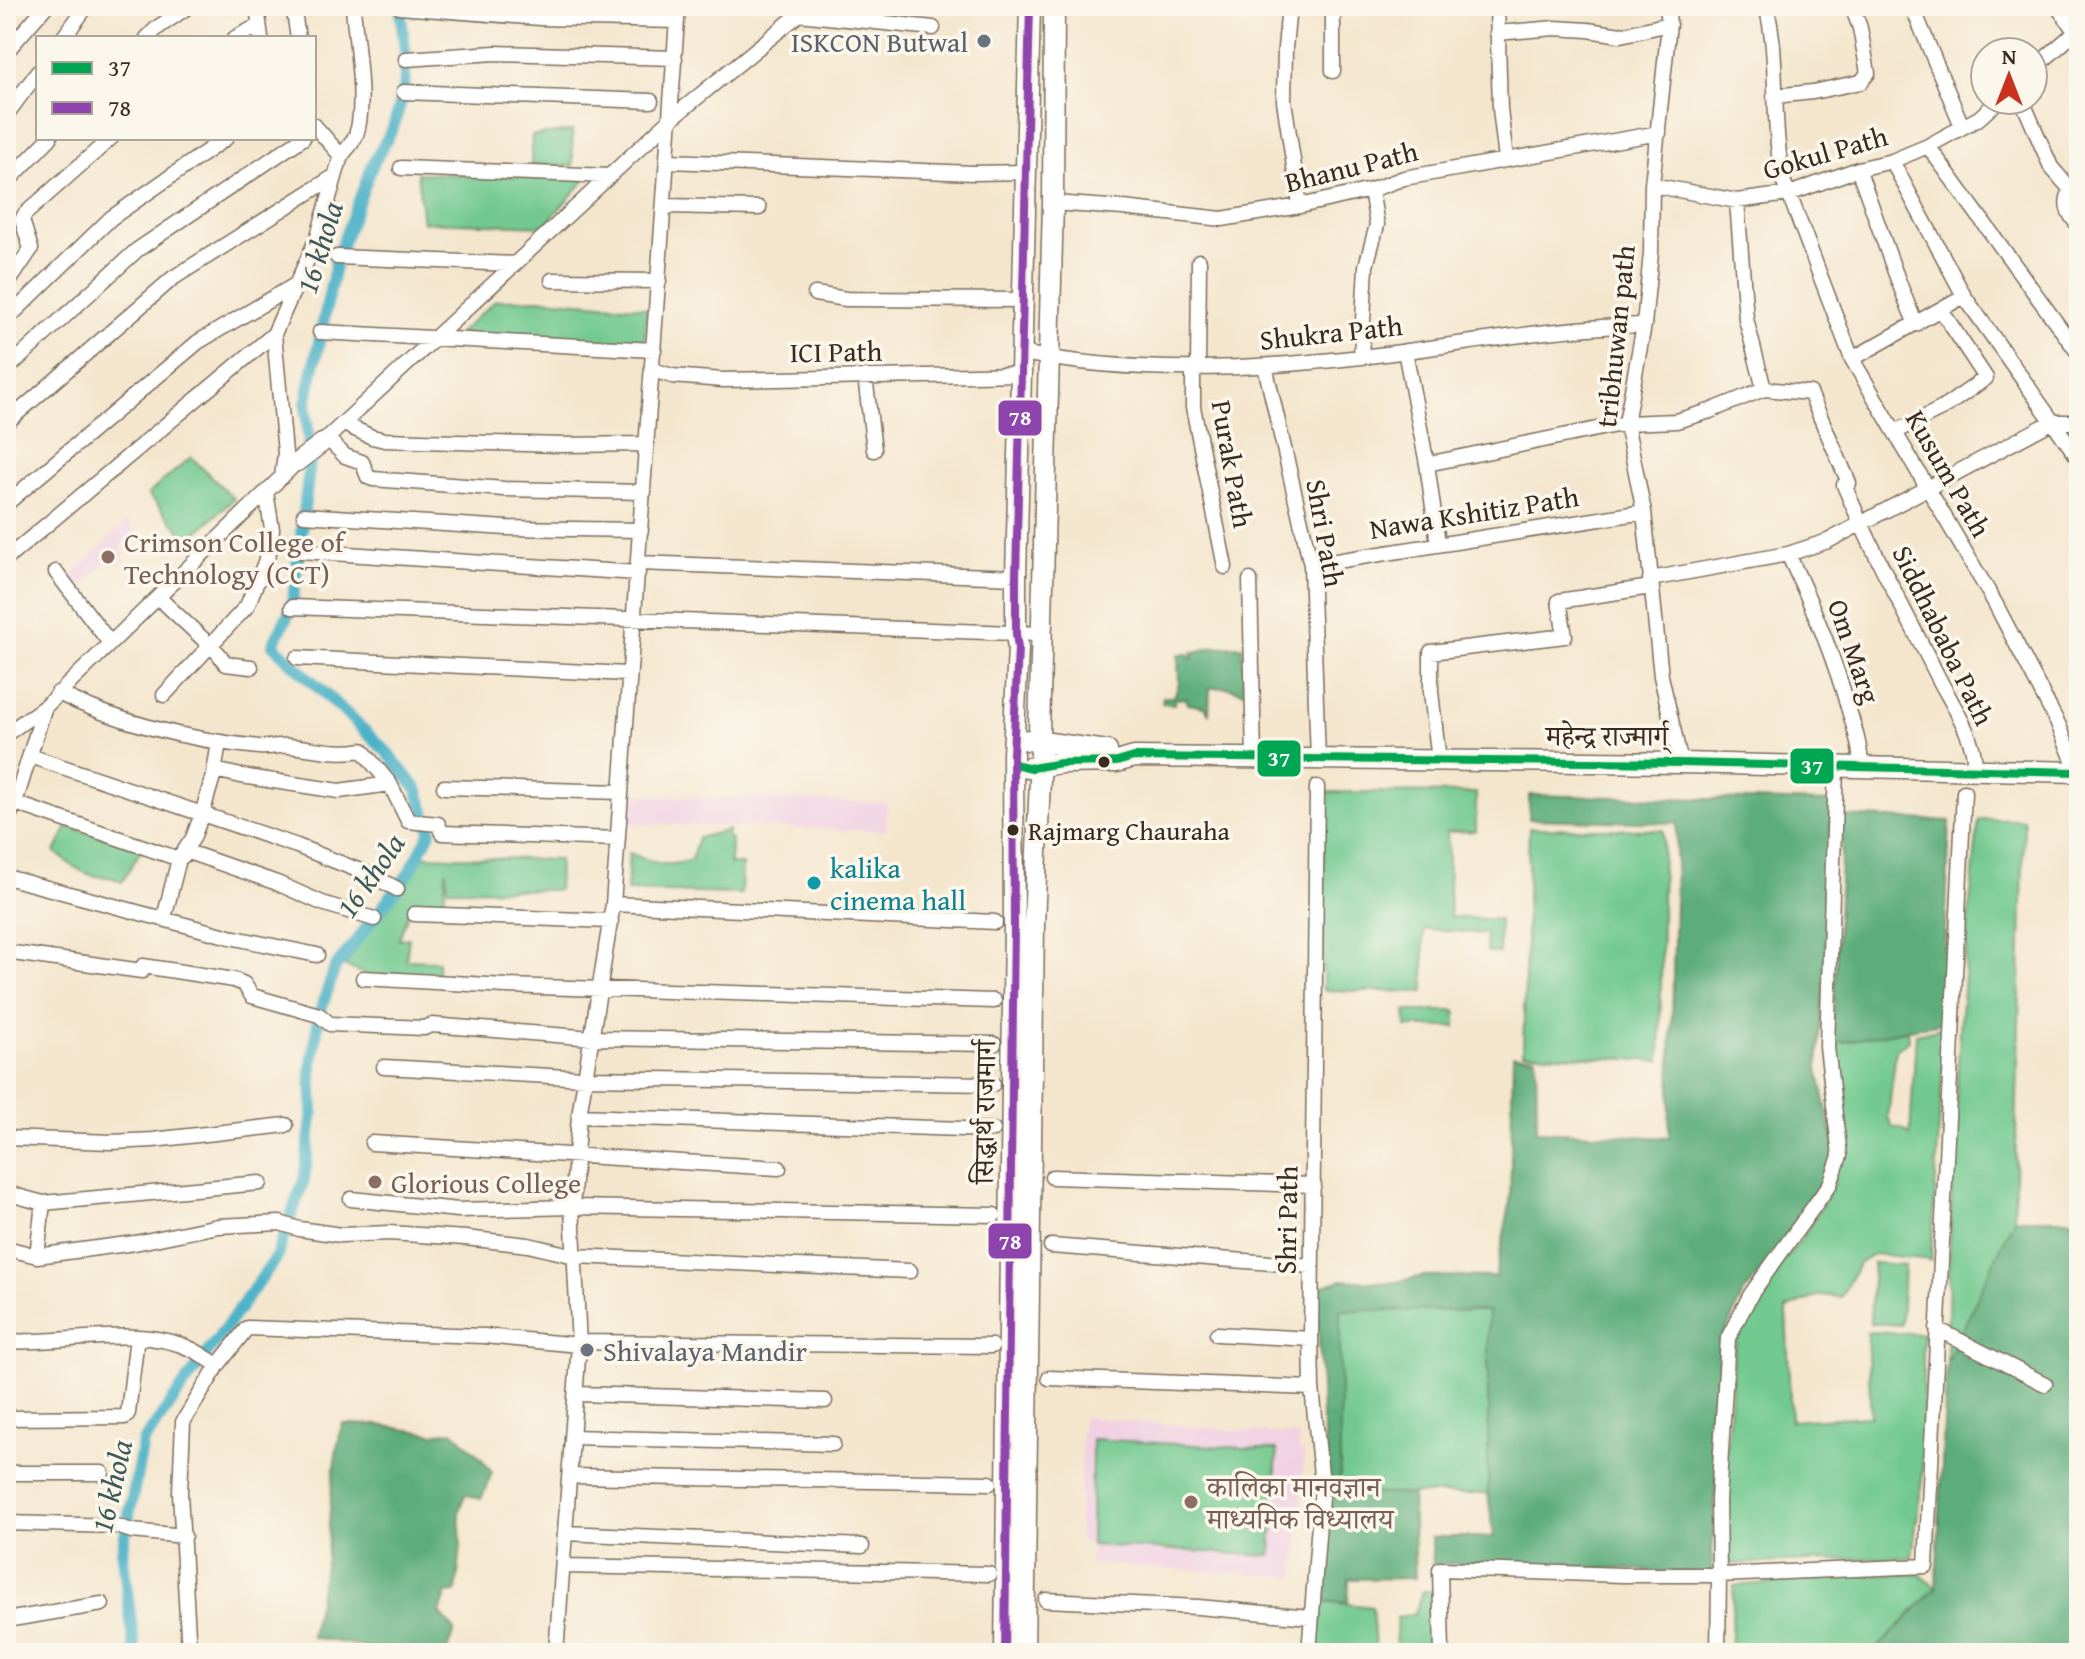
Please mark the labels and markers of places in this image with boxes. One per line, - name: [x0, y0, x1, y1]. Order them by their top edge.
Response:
- place label: ISKCON Butwal: [791, 21, 968, 62]
- marker: ISKCON Butwal: [975, 32, 993, 50]
- place label: Crimson College of Technology (CCT): [124, 521, 347, 594]
- marker: Crimson College of Technology (CCT): [99, 548, 117, 566]
- unlabelled marker: [1096, 754, 1112, 770]
- place label: Rajmarg Chauraha: [1028, 811, 1231, 850]
- marker: Rajmarg Chauraha: [1005, 822, 1021, 838]
- place label: kalika cinema hall: [830, 847, 966, 920]
- marker: kalika cinema hall: [805, 874, 823, 892]
- place label: Glorious College: [391, 1162, 581, 1203]
- marker: Glorious College: [366, 1173, 384, 1191]
- place label: Shivalaya Mandir: [603, 1330, 808, 1371]
- marker: Shivalaya Mandir: [578, 1341, 596, 1359]
- place label: कालिका मानवज्ञान माध्यमिक विध्यालय: [1205, 1466, 1395, 1539]
- marker: कालिका मानवज्ञान माध्यमिक विध्यालय: [1182, 1493, 1200, 1511]

